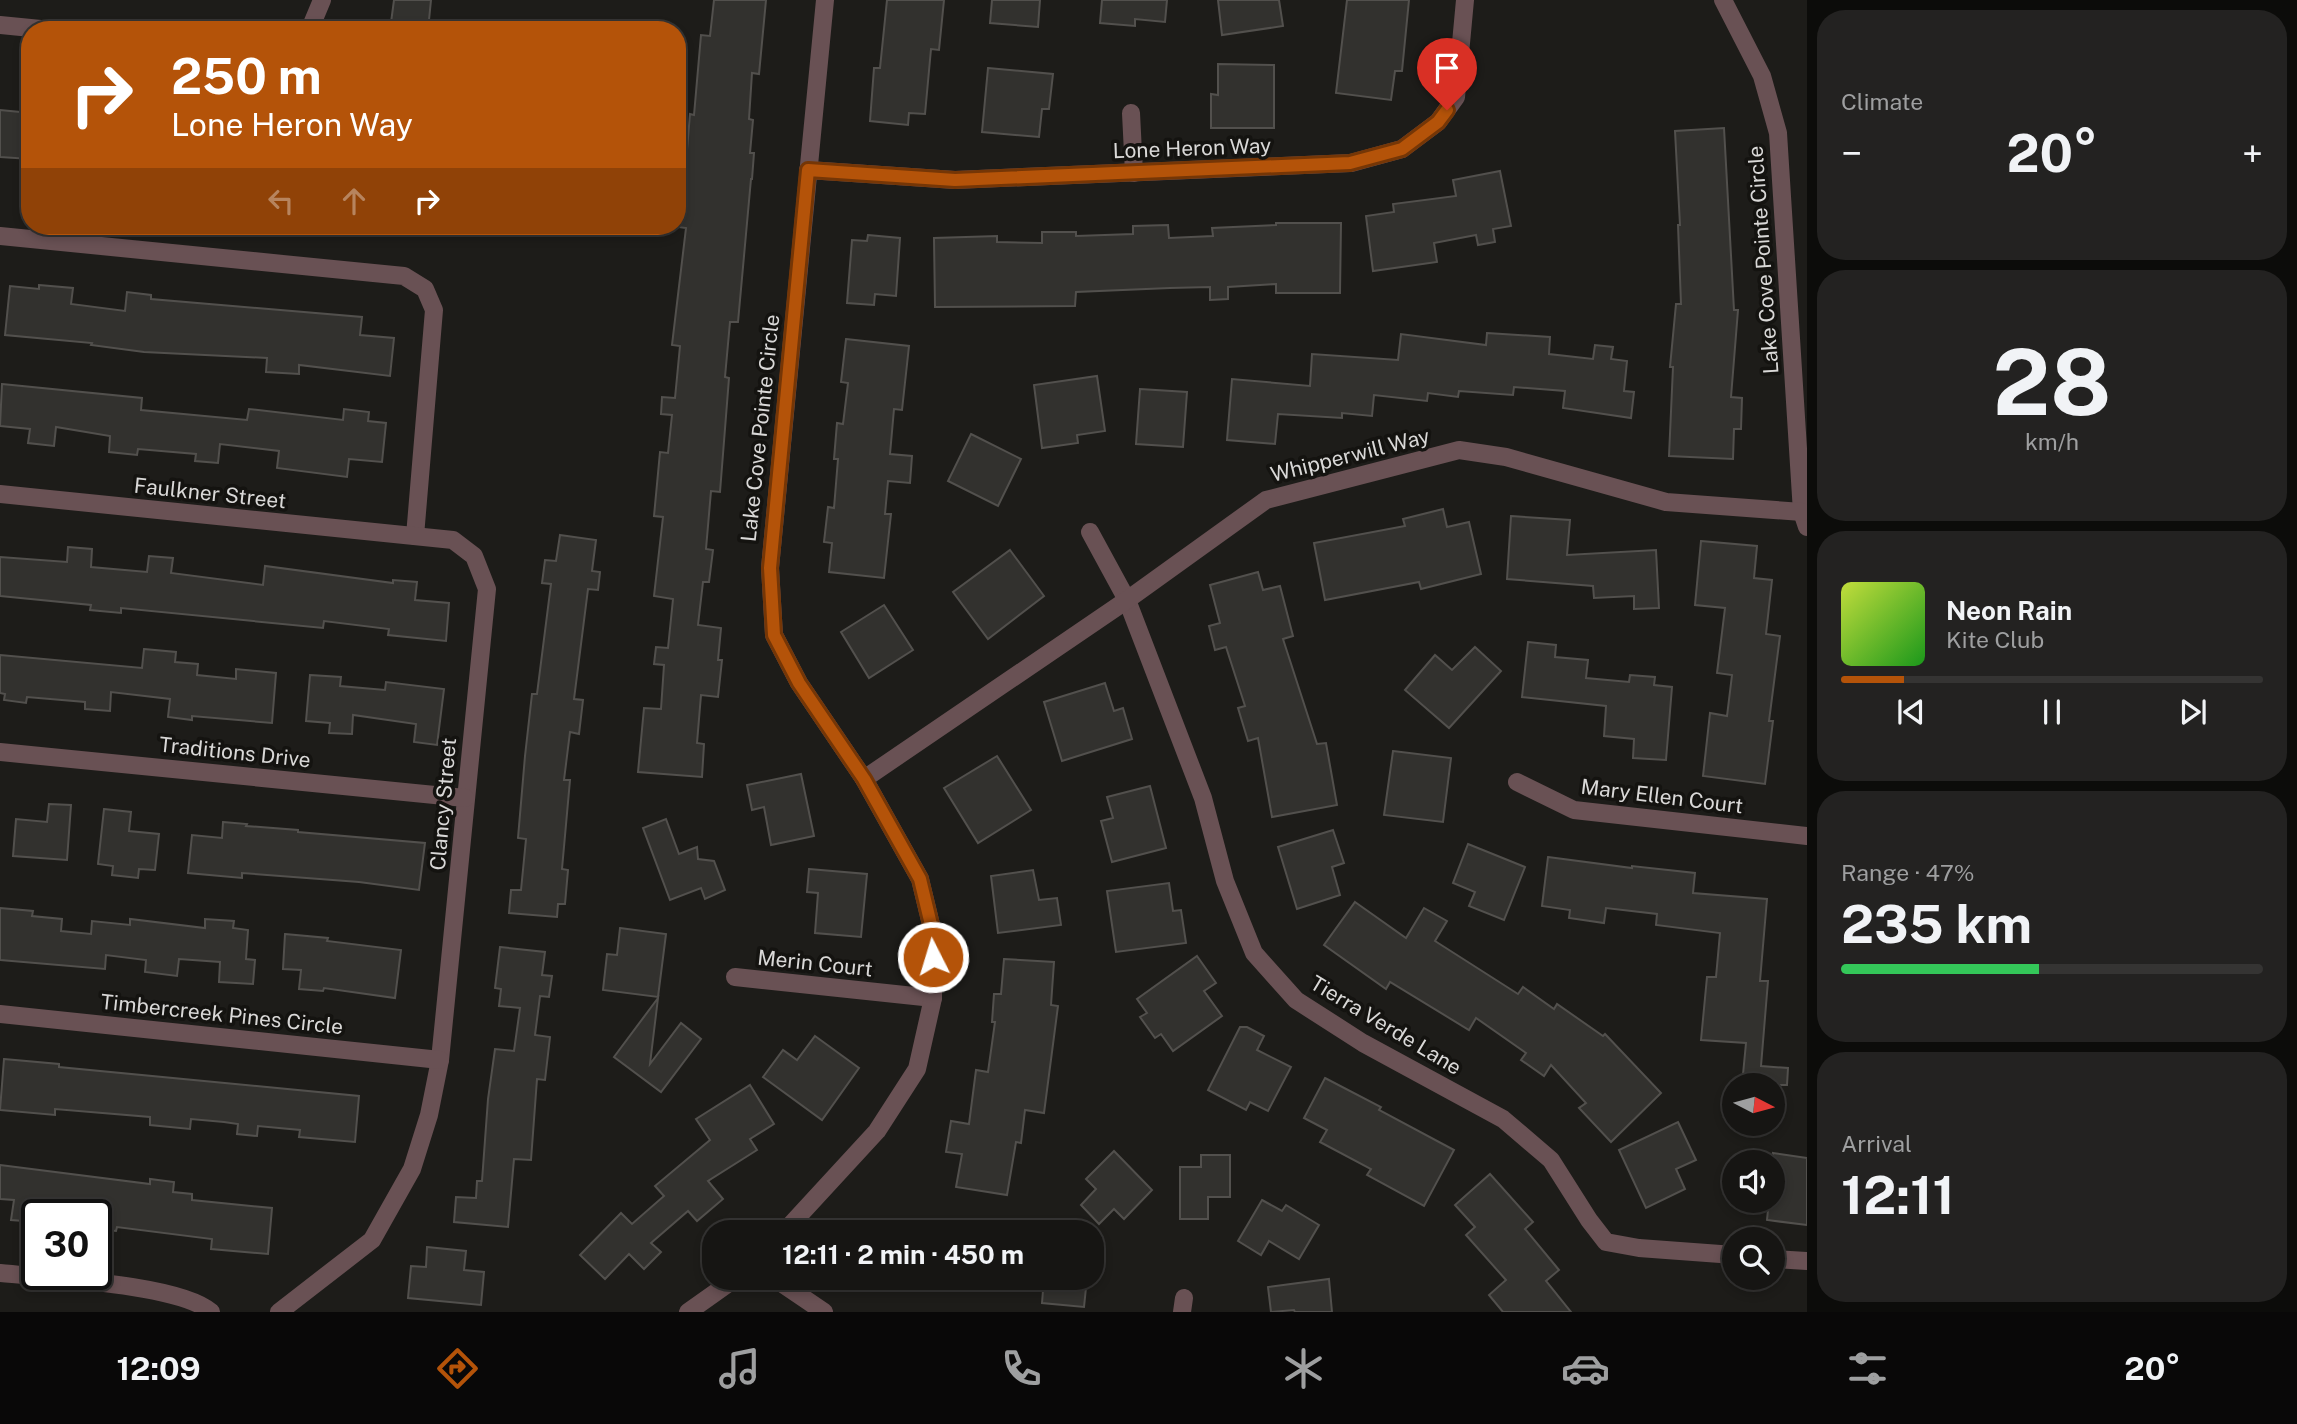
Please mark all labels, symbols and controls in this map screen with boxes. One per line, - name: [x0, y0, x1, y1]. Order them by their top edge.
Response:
- pin: [1417, 38, 1477, 110]
- text: 250 m: [171, 47, 322, 105]
- icon: right: [56, 49, 147, 140]
- icon: arrive: [1428, 49, 1466, 87]
- text: Climate: [1841, 88, 1923, 115]
- text: Lone Heron Way: [171, 106, 413, 143]
- text: 20°: [2006, 123, 2098, 184]
- text: −: [1841, 131, 1862, 176]
- text: +: [2242, 131, 2263, 176]
- street label: Lone Heron Way: [1112, 133, 1272, 163]
- street label: Lake Cove Pointe Circle: [1743, 145, 1783, 375]
- icon: left: [262, 182, 300, 220]
- icon: ahead: [335, 182, 373, 220]
- icon: right: [408, 182, 446, 220]
- street label: Lake Cove Pointe Circle: [736, 313, 784, 543]
- text: 28: [1993, 329, 2111, 435]
- street label: Whipperwill Way: [1268, 423, 1432, 487]
- text: km/h: [2025, 428, 2079, 455]
- street label: Faulkner Street: [133, 473, 287, 513]
- text: Neon Rain: [1946, 595, 2072, 626]
- text: Kite Club: [1946, 626, 2044, 653]
- icon: previous: [1892, 693, 1930, 731]
- icon: pause: [2033, 693, 2071, 731]
- icon: next: [2174, 693, 2212, 731]
- street label: Traditions Drive: [158, 732, 312, 772]
- street label: Clancy Street: [425, 737, 461, 871]
- street label: Mary Ellen Court: [1579, 774, 1745, 818]
- text: Range · 47%: [1841, 859, 1975, 886]
- text: 235 km: [1841, 894, 2032, 955]
- position arrow: [896, 920, 970, 994]
- street label: Merin Court: [756, 945, 874, 981]
- street label: Tierra Verde Lane: [1306, 970, 1466, 1080]
- street label: Timbercreek Pines Circle: [100, 989, 344, 1039]
- north arrow: [1722, 1073, 1785, 1136]
- map controls: [1722, 1073, 1785, 1290]
- text: Arrival: [1841, 1130, 1912, 1157]
- button: sound: [1722, 1150, 1785, 1213]
- text: 12:11: [1841, 1165, 1955, 1226]
- speed limit sign: 30: [21, 1199, 112, 1290]
- button: search: [1722, 1227, 1785, 1290]
- text: 12:11 · 2 min · 450 m: [782, 1239, 1024, 1270]
- icon: directions: [433, 1344, 482, 1393]
- icon: music: [715, 1344, 764, 1393]
- icon: phone: [997, 1344, 1046, 1393]
- icon: climate: [1279, 1344, 1328, 1393]
- icon: car: [1561, 1344, 1610, 1393]
- icon: filters: [1843, 1344, 1892, 1393]
- text: 12:09: [116, 1350, 201, 1387]
- text: 20°: [2124, 1350, 2180, 1387]

